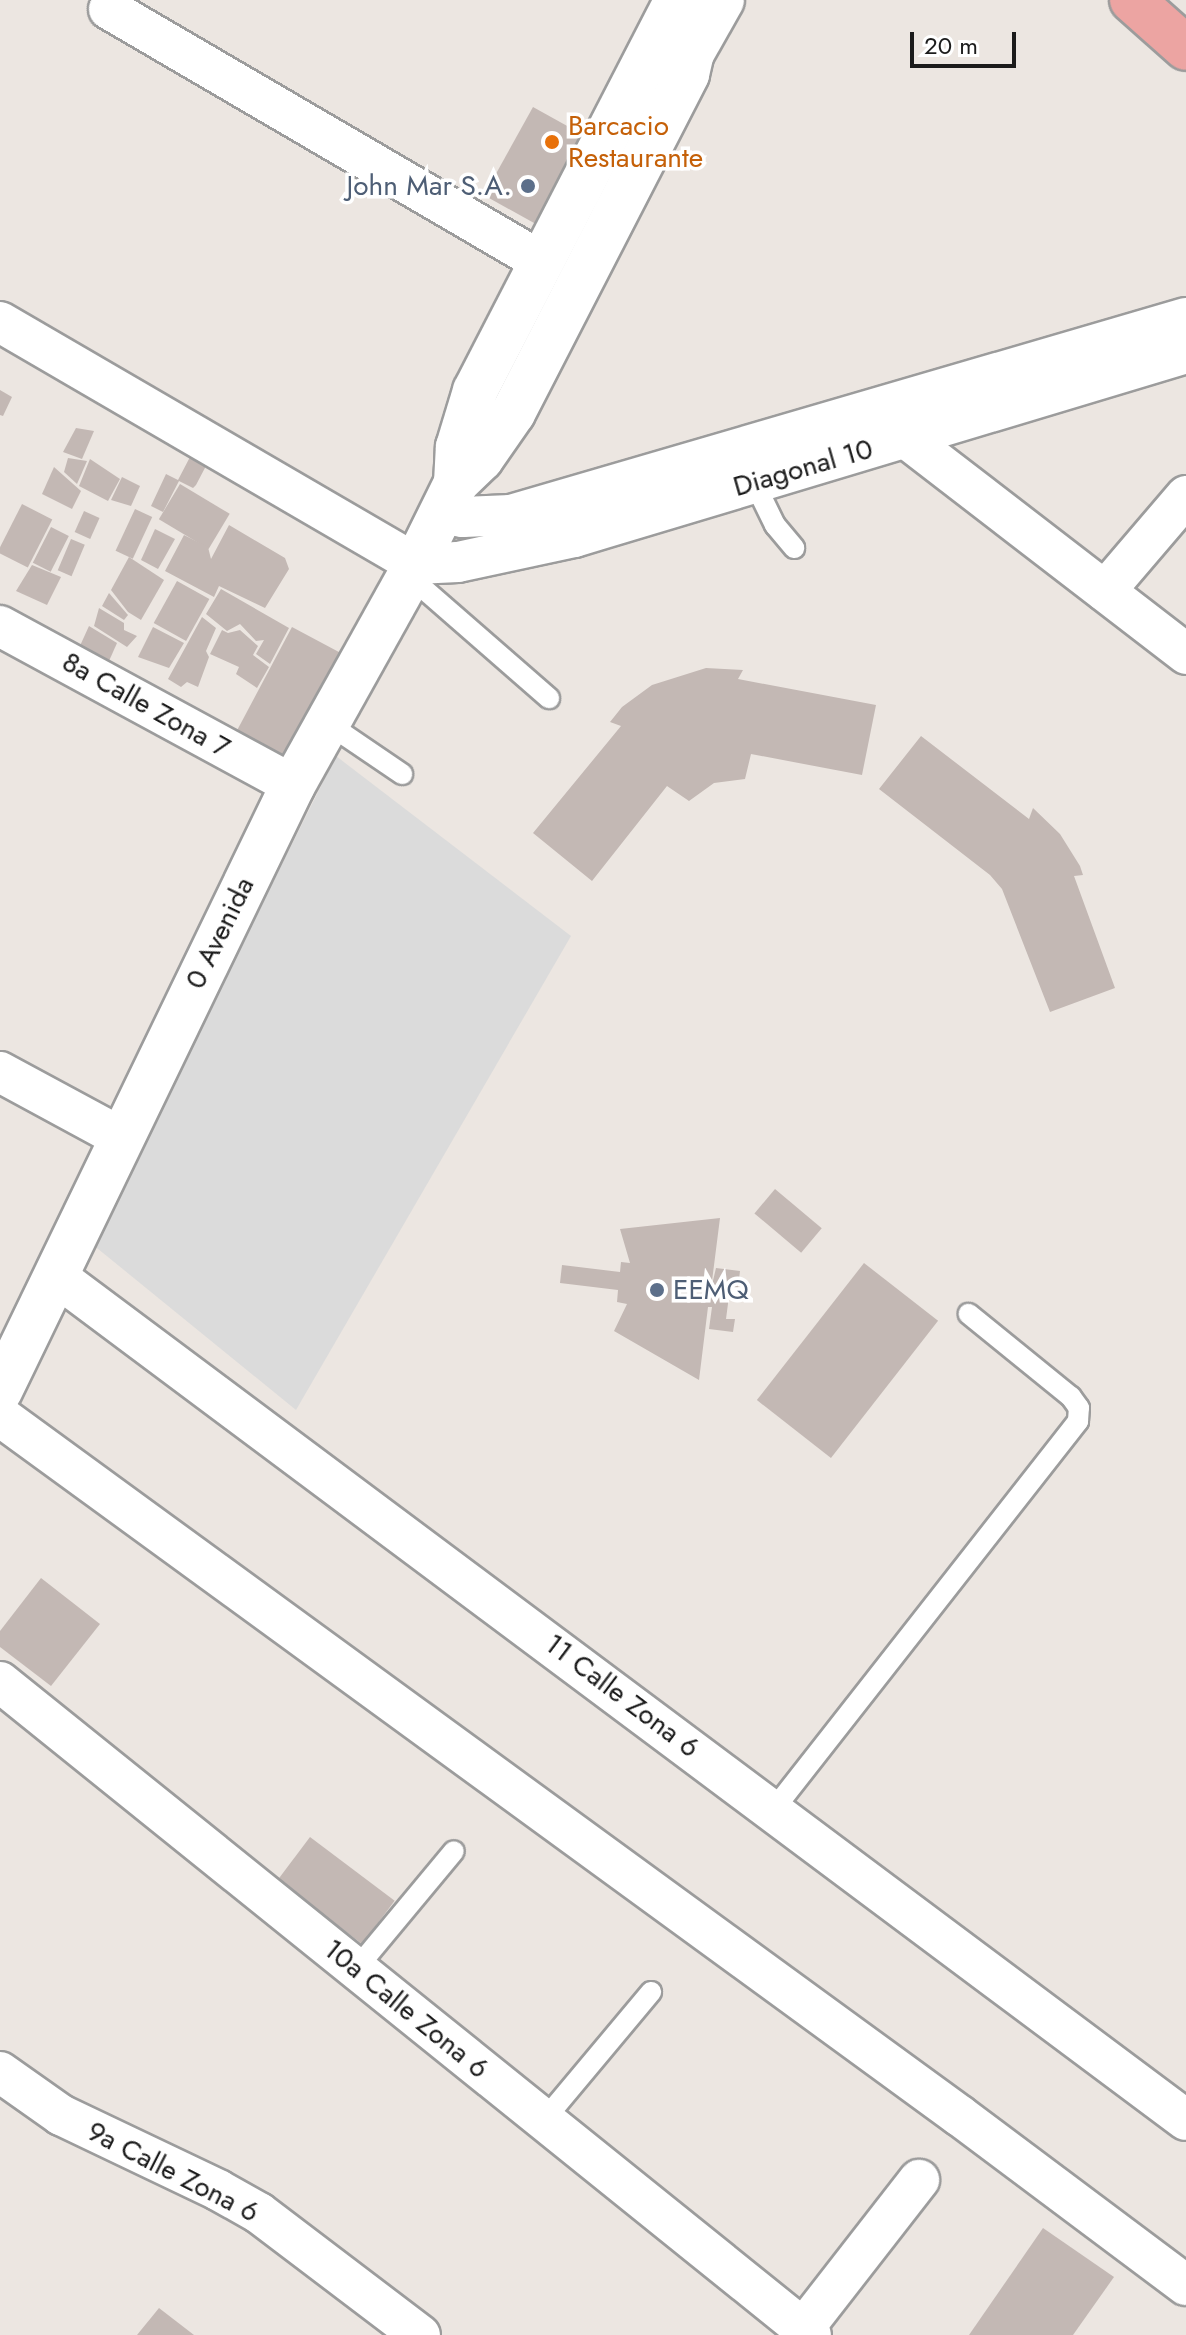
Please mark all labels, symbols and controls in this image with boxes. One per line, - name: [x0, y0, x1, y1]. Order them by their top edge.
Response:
- scale bar: [914, 16, 1020, 66]
- text: 20 m: [924, 28, 978, 63]
- place label: Barcacio Restaurante: [568, 109, 703, 175]
- marker: Barcacio Restaurante: [543, 133, 561, 151]
- place label: John Mar S.A.: [347, 169, 512, 203]
- marker: John Mar S.A.: [519, 177, 537, 195]
- street label: Diagonal 10: [729, 432, 877, 504]
- street label: 8a Calle Zona 7: [56, 645, 236, 765]
- street label: 0 Avenida: [179, 872, 261, 994]
- place label: EEMQ: [673, 1273, 749, 1307]
- marker: EEMQ: [648, 1281, 666, 1299]
- street label: 11 Calle Zona 6: [538, 1627, 706, 1765]
- street label: 10a Calle Zona 6: [317, 1932, 495, 2086]
- street label: 9a Calle Zona 6: [82, 2114, 264, 2230]

